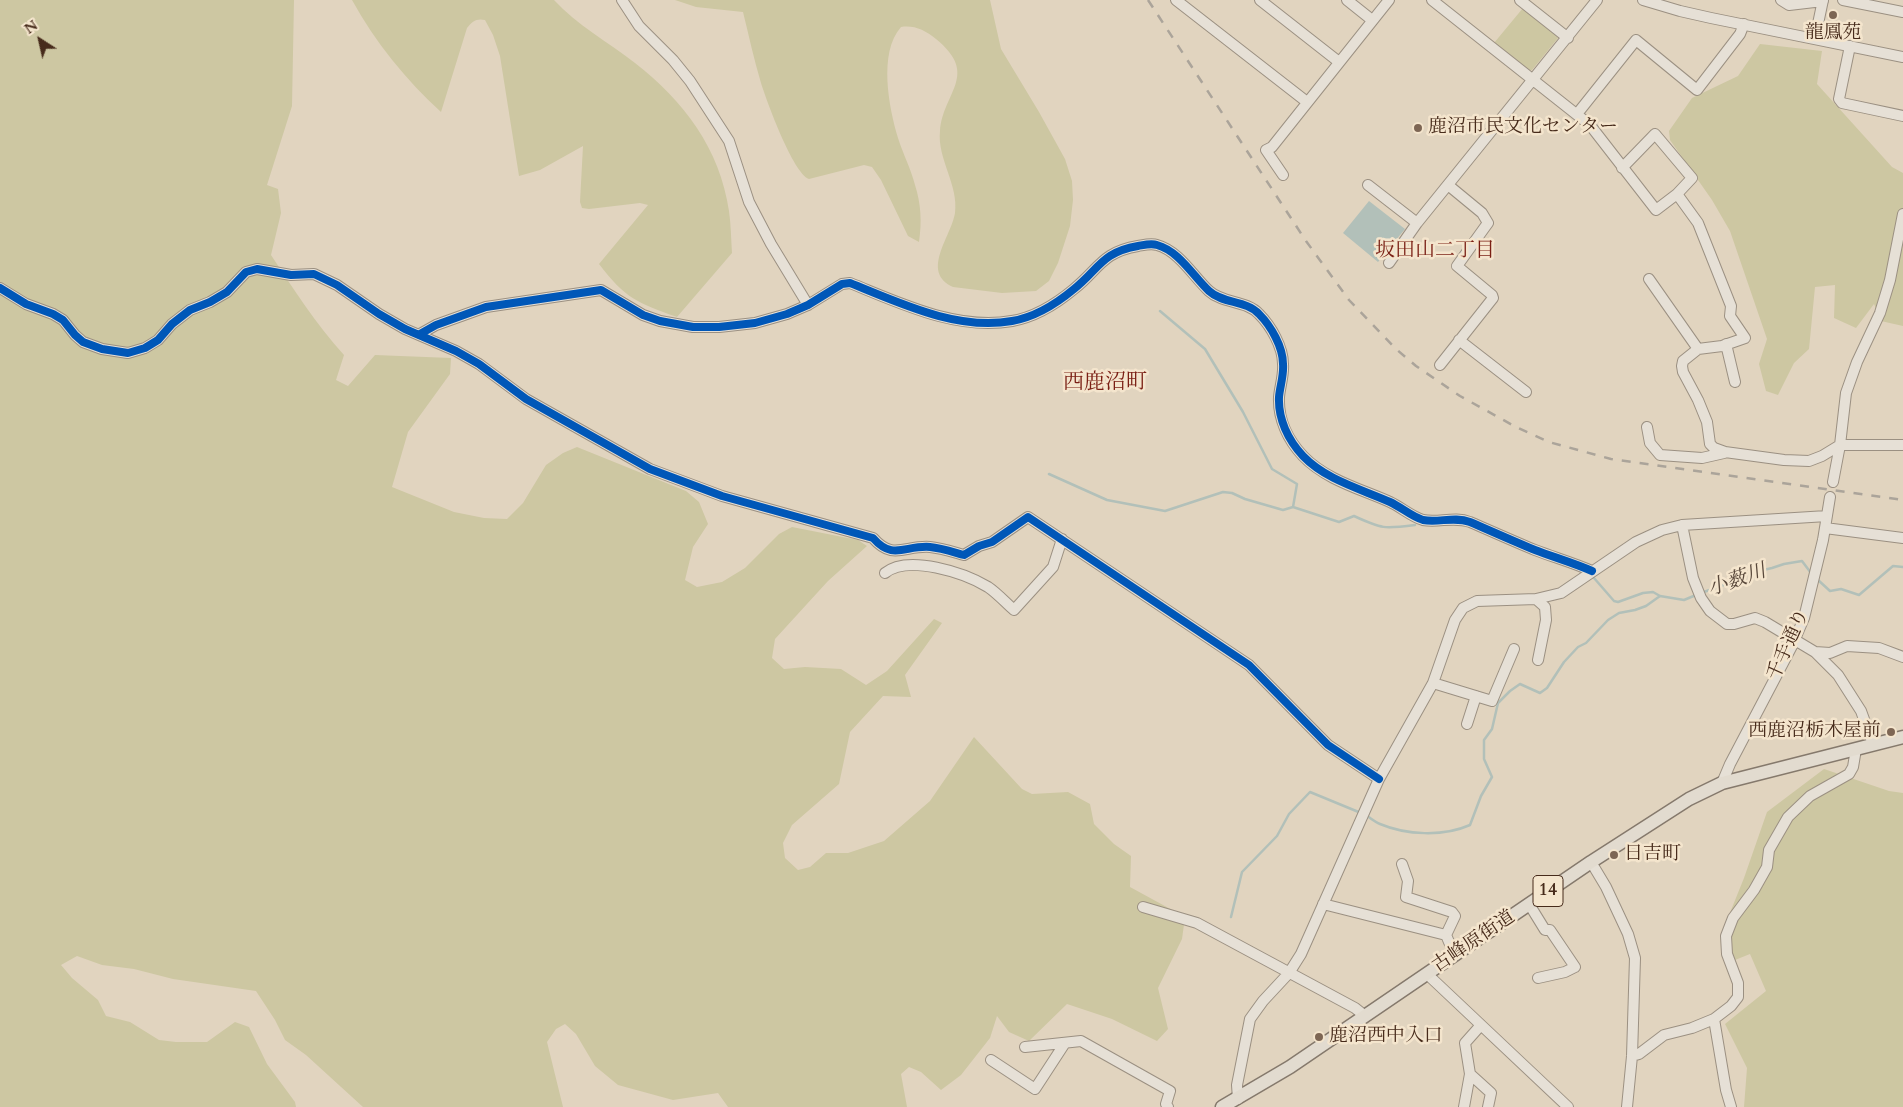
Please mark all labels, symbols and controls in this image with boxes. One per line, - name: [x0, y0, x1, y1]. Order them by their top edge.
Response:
- marker: 龍鳳苑: [1827, 9, 1839, 21]
- north arrow: [15, 15, 65, 65]
- text: N: [21, 16, 42, 39]
- place label: 龍鳳苑: [1805, 23, 1861, 45]
- place label: 鹿沼市民文化センター: [1428, 117, 1618, 139]
- marker: 鹿沼市民文化センター: [1412, 122, 1424, 134]
- district label: 坂田山二丁目: [1375, 239, 1495, 263]
- district label: 西鹿沼町: [1063, 370, 1147, 396]
- water label: 小薮川: [1705, 560, 1769, 602]
- street label: 千手通り: [1763, 606, 1815, 684]
- place label: 西鹿沼栃木屋前: [1748, 721, 1881, 743]
- marker: 西鹿沼栃木屋前: [1885, 726, 1897, 738]
- place label: 日吉町: [1624, 844, 1681, 866]
- marker: 日吉町: [1608, 849, 1620, 861]
- road number: 14: [1533, 876, 1563, 906]
- street label: 古峰原街道: [1428, 906, 1520, 978]
- place label: 鹿沼西中入口: [1329, 1026, 1443, 1048]
- marker: 鹿沼西中入口: [1313, 1031, 1325, 1043]

